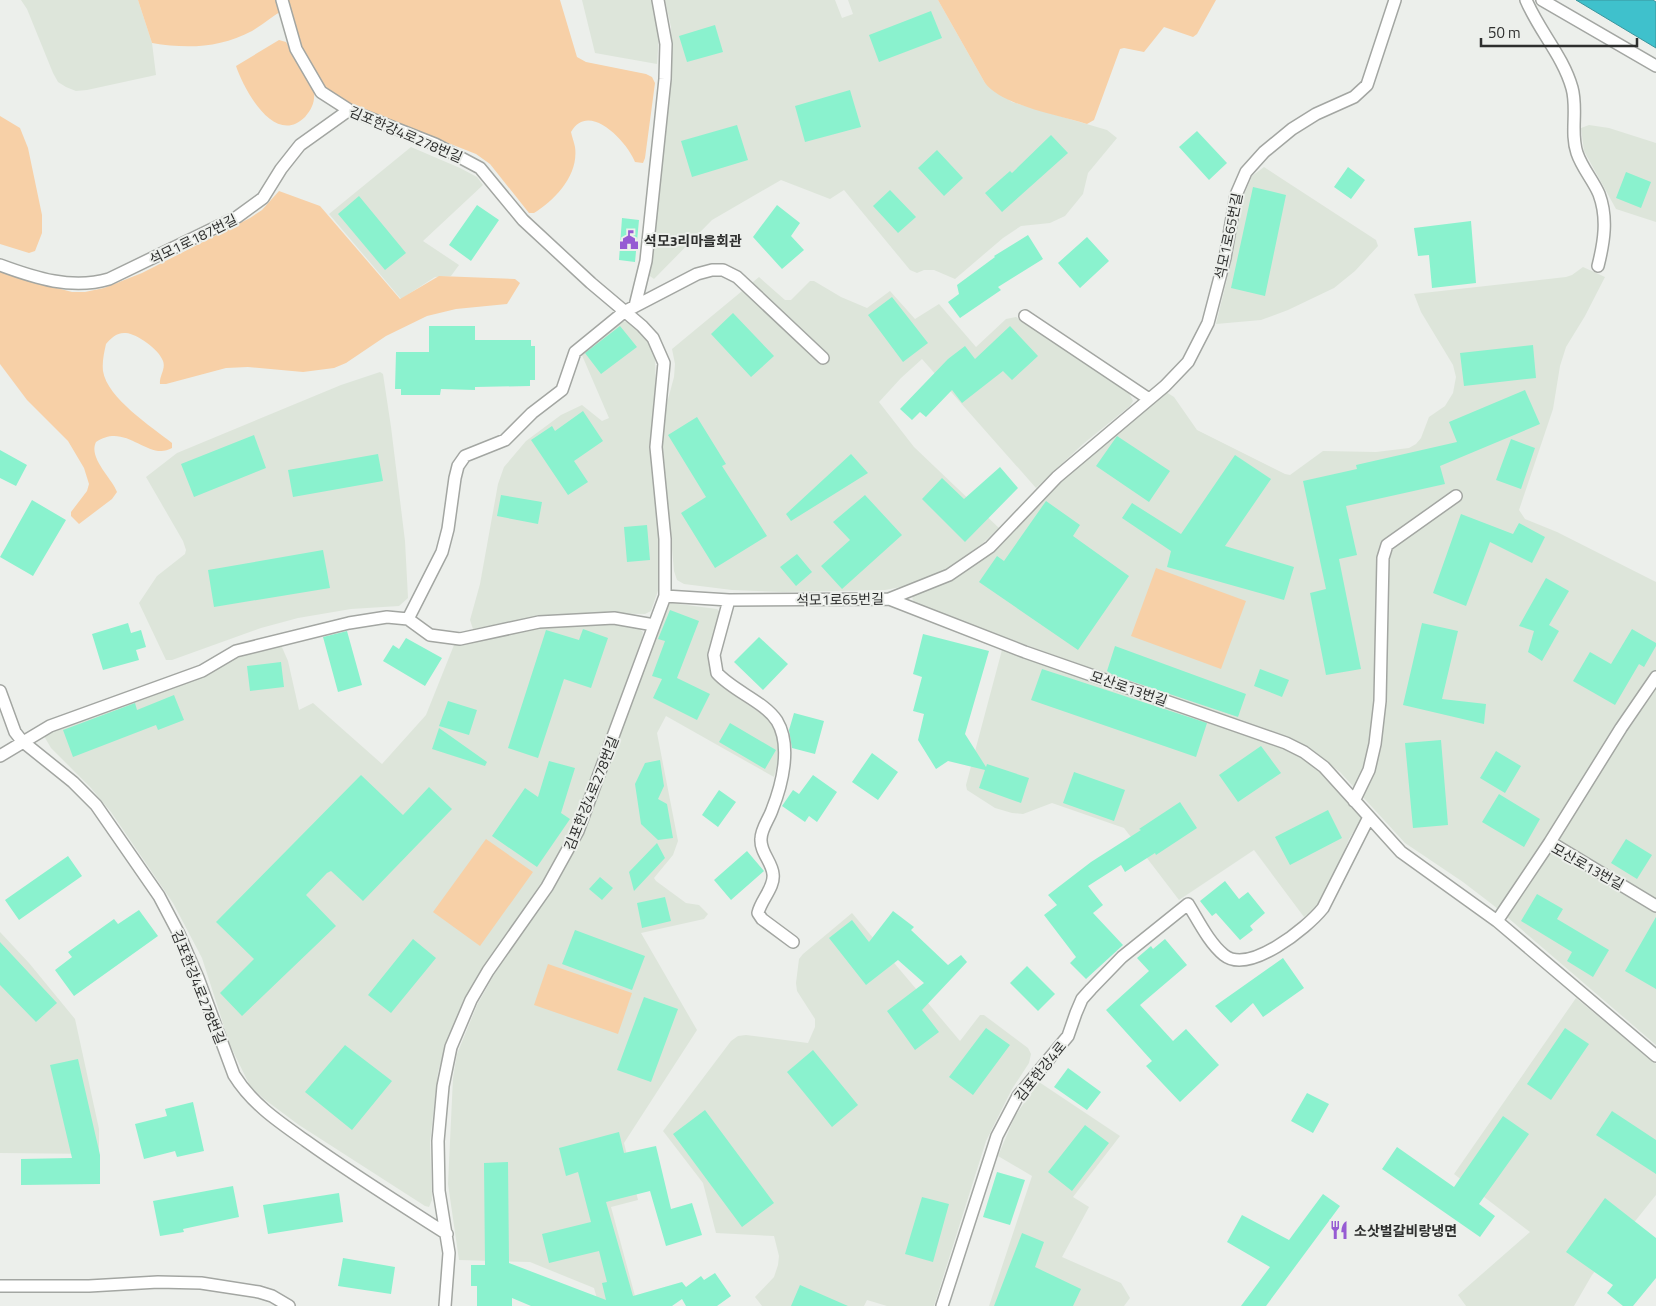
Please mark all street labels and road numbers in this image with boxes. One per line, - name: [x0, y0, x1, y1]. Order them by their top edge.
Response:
- street label: 김포한강4로278번길: [346, 101, 466, 167]
- street label: 석모1로65번길: [1209, 191, 1247, 281]
- street label: 석모1로187번길: [145, 209, 241, 269]
- street label: 석모1로65번길: [796, 588, 884, 610]
- street label: 모산로13번길: [1088, 665, 1170, 711]
- street label: 김포한강4로278번길: [559, 733, 623, 853]
- street label: 모산로13번길: [1548, 837, 1628, 895]
- street label: 김포한강4로278번길: [167, 927, 231, 1047]
- street label: 김포한강4로: [1009, 1036, 1071, 1106]

